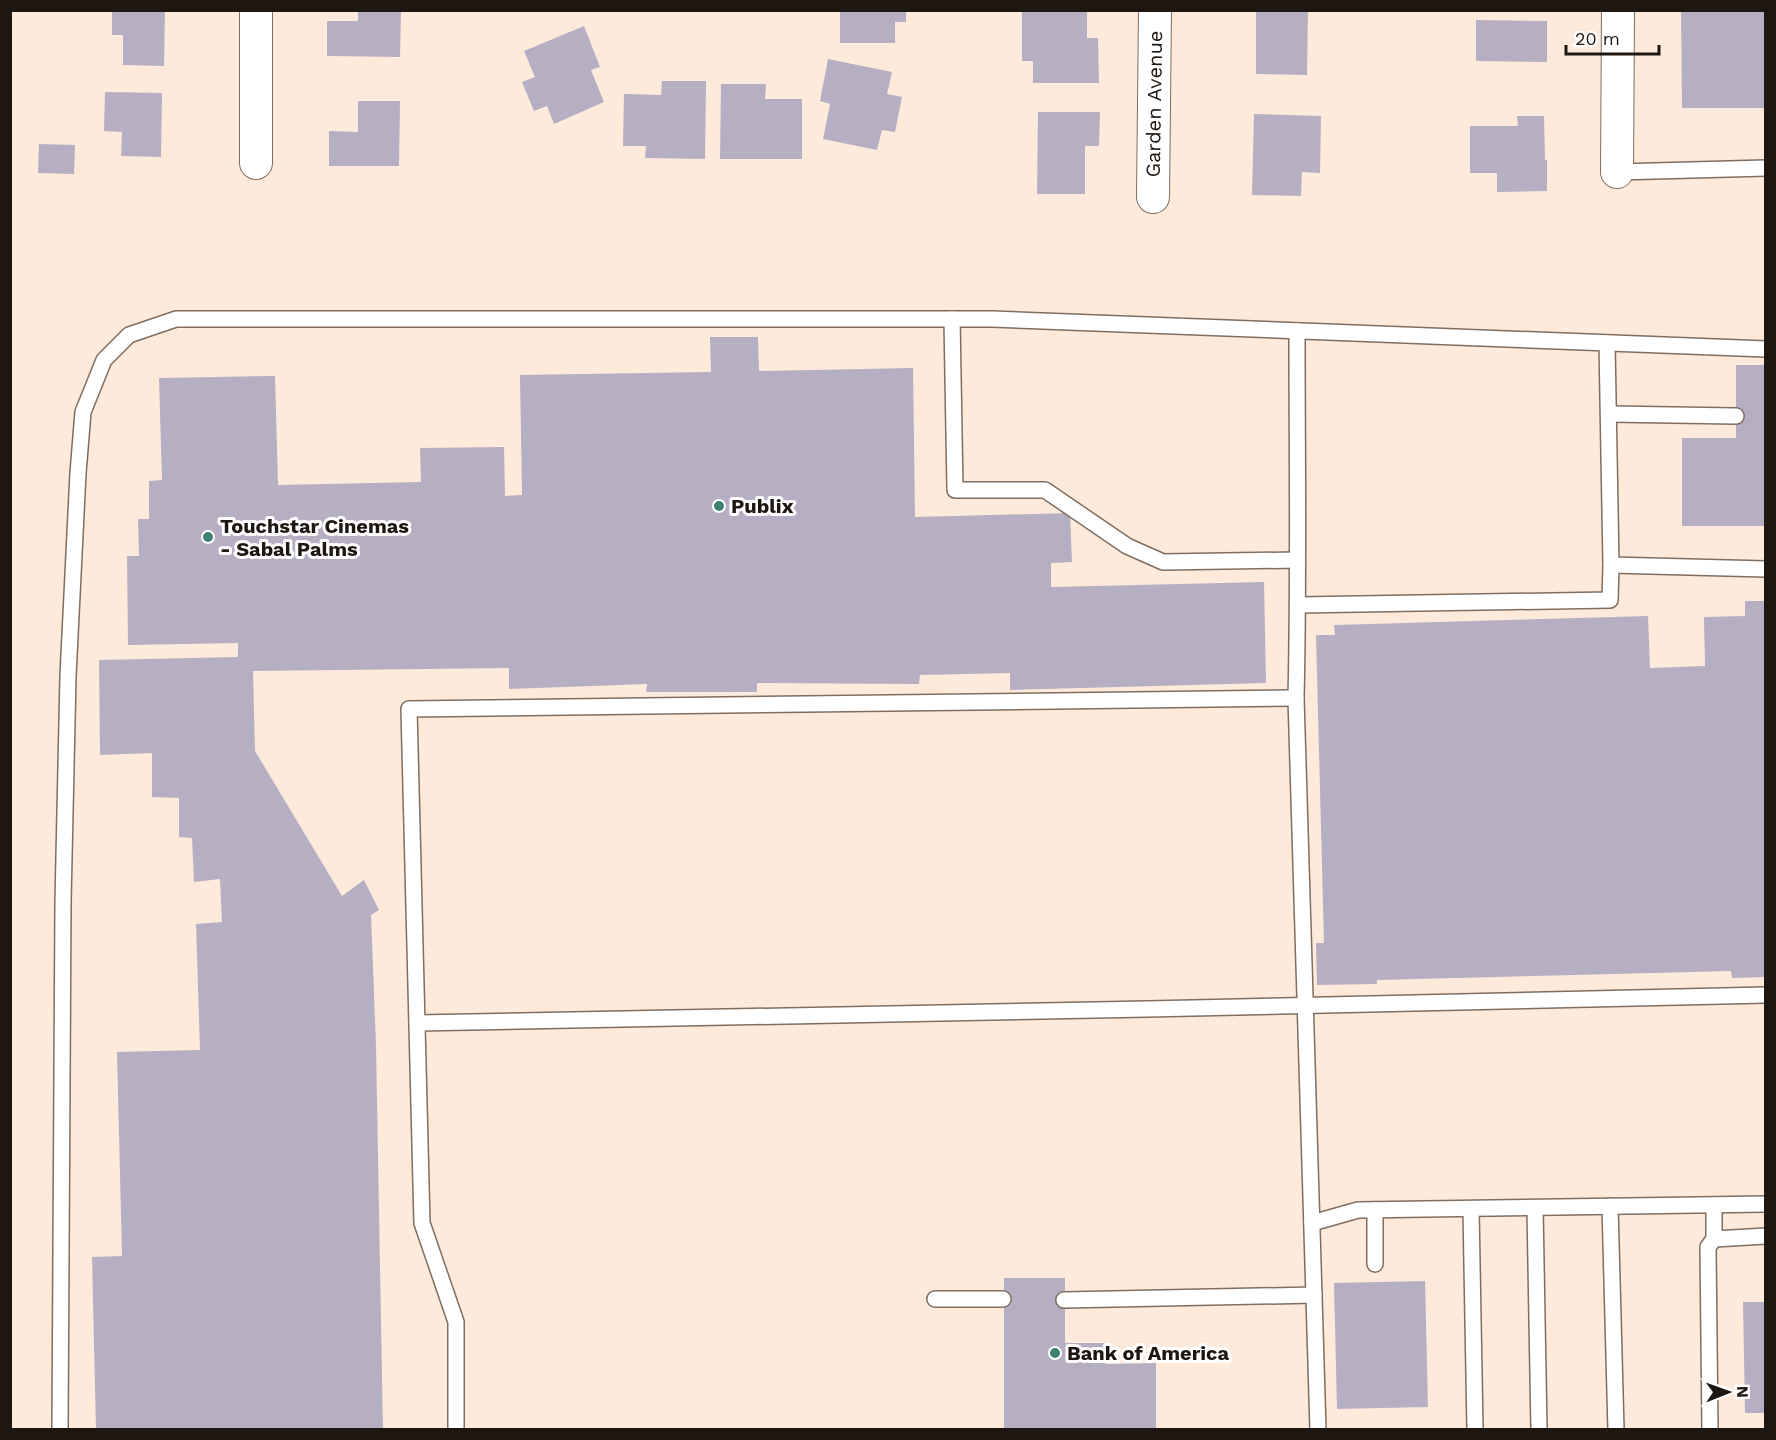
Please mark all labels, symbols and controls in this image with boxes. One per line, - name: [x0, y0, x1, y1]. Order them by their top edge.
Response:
- scale bar: [1566, 18, 1659, 56]
- text: 20 m: [1575, 28, 1620, 49]
- street label: Garden Avenue: [1141, 30, 1167, 178]
- place label: Publix: [731, 494, 794, 518]
- marker: Publix: [712, 499, 726, 513]
- place label: Touchstar Cinemas - Sabal Palms: [220, 514, 409, 561]
- marker: Touchstar Cinemas - Sabal Palms: [201, 530, 215, 544]
- place label: Bank of America: [1067, 1341, 1229, 1365]
- marker: Bank of America: [1048, 1346, 1062, 1360]
- north arrow: [1698, 1362, 1758, 1422]
- text: N: [1733, 1386, 1752, 1398]

